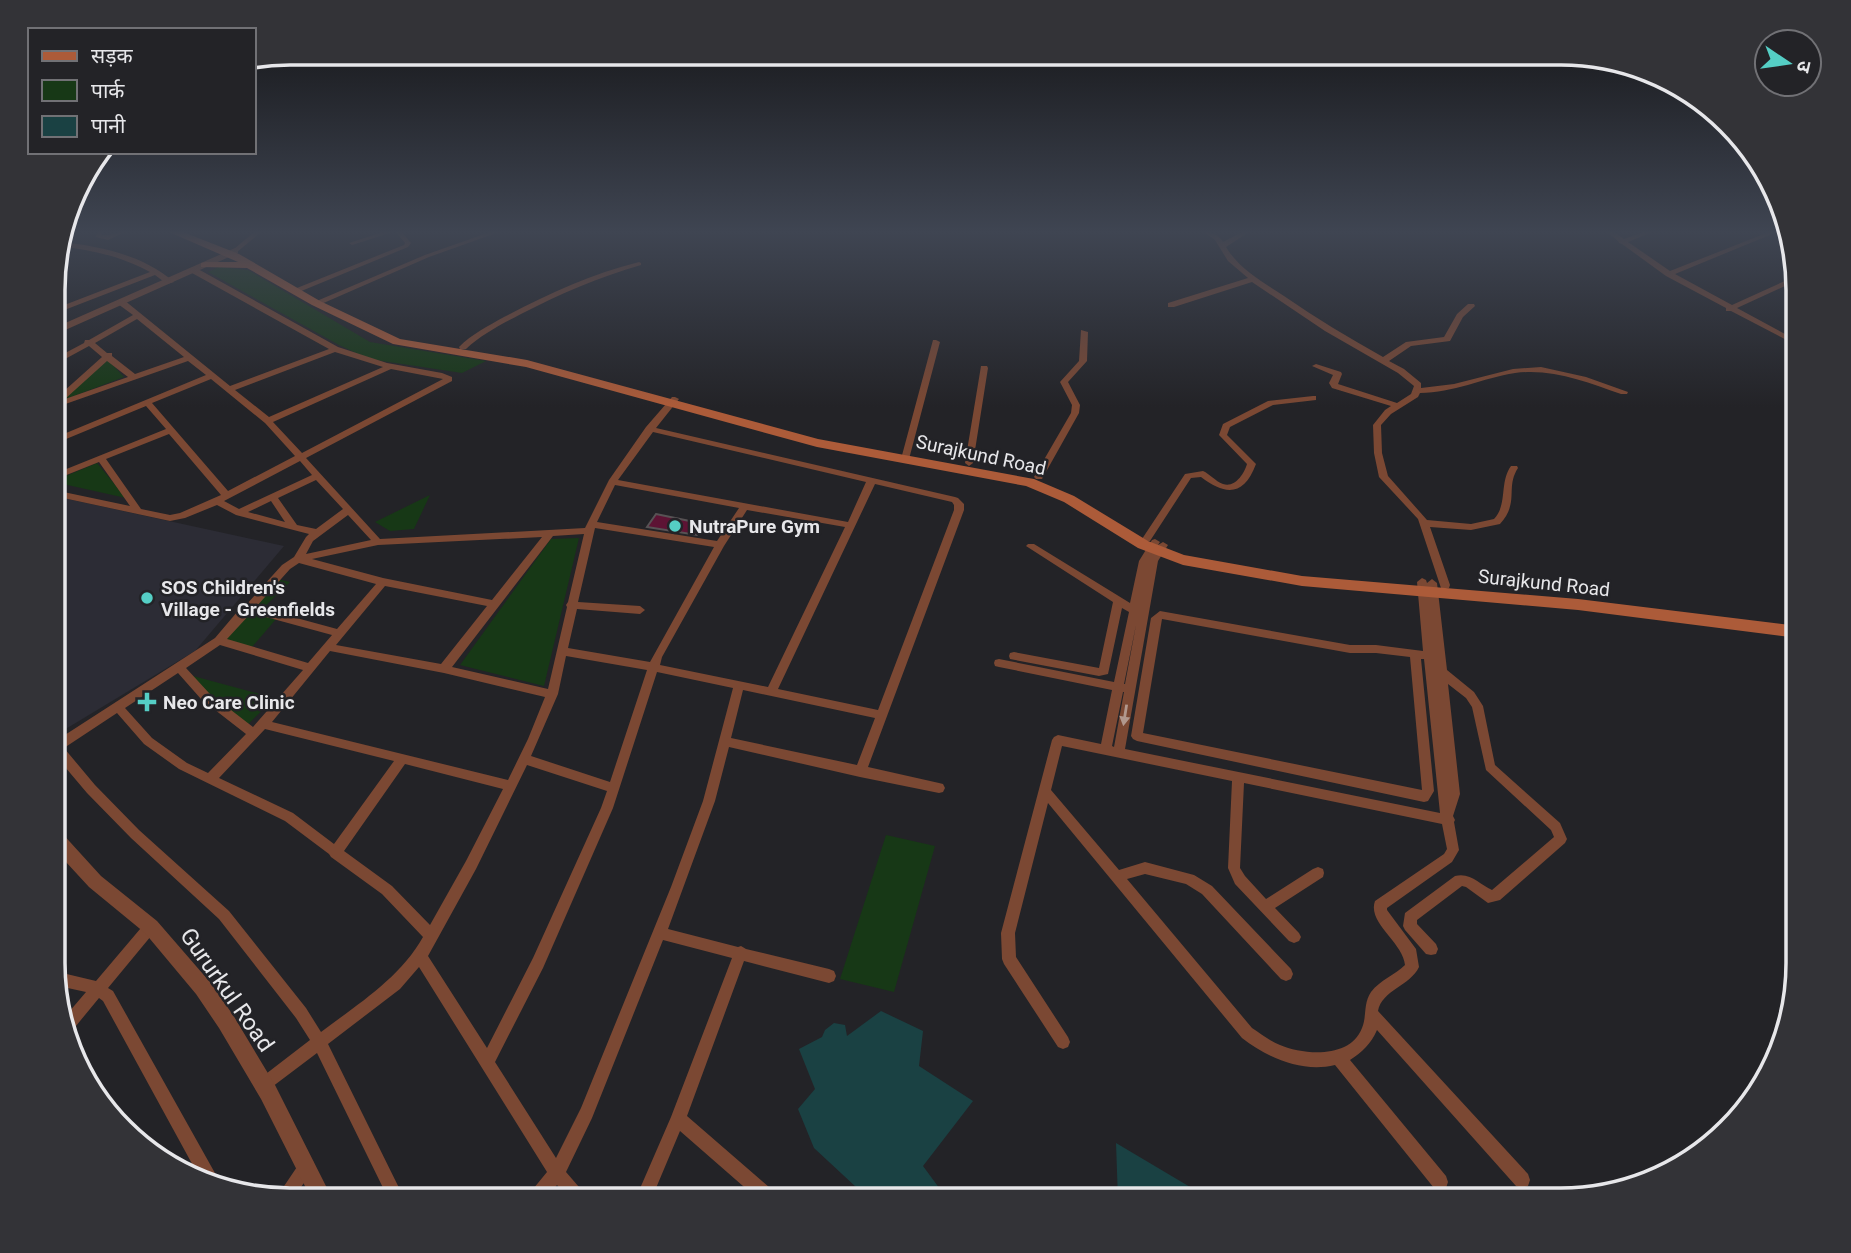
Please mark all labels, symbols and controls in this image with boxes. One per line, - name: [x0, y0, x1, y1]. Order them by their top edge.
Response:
- legend: [28, 28, 256, 154]
- north arrow: [1753, 28, 1823, 98]
- text: सड़क: [91, 44, 133, 68]
- text: उ: [1791, 59, 1817, 76]
- text: पार्क: [91, 79, 125, 103]
- text: पानी: [91, 114, 126, 138]
- street label: Surajkund Road: [914, 430, 1048, 480]
- place label: NutraPure Gym: [689, 515, 820, 538]
- marker: NutraPure Gym: [667, 518, 683, 534]
- street label: Surajkund Road: [1477, 565, 1611, 601]
- place label: SOS Children's Village - Greenfields: [161, 576, 335, 621]
- marker: SOS Children's Village - Greenfields: [139, 590, 155, 606]
- place label: Neo Care Clinic: [163, 691, 295, 714]
- marker: Neo Care Clinic: [137, 692, 157, 712]
- one-way arrow: [1119, 704, 1130, 726]
- street label: Gururkul Road: [174, 923, 280, 1057]

